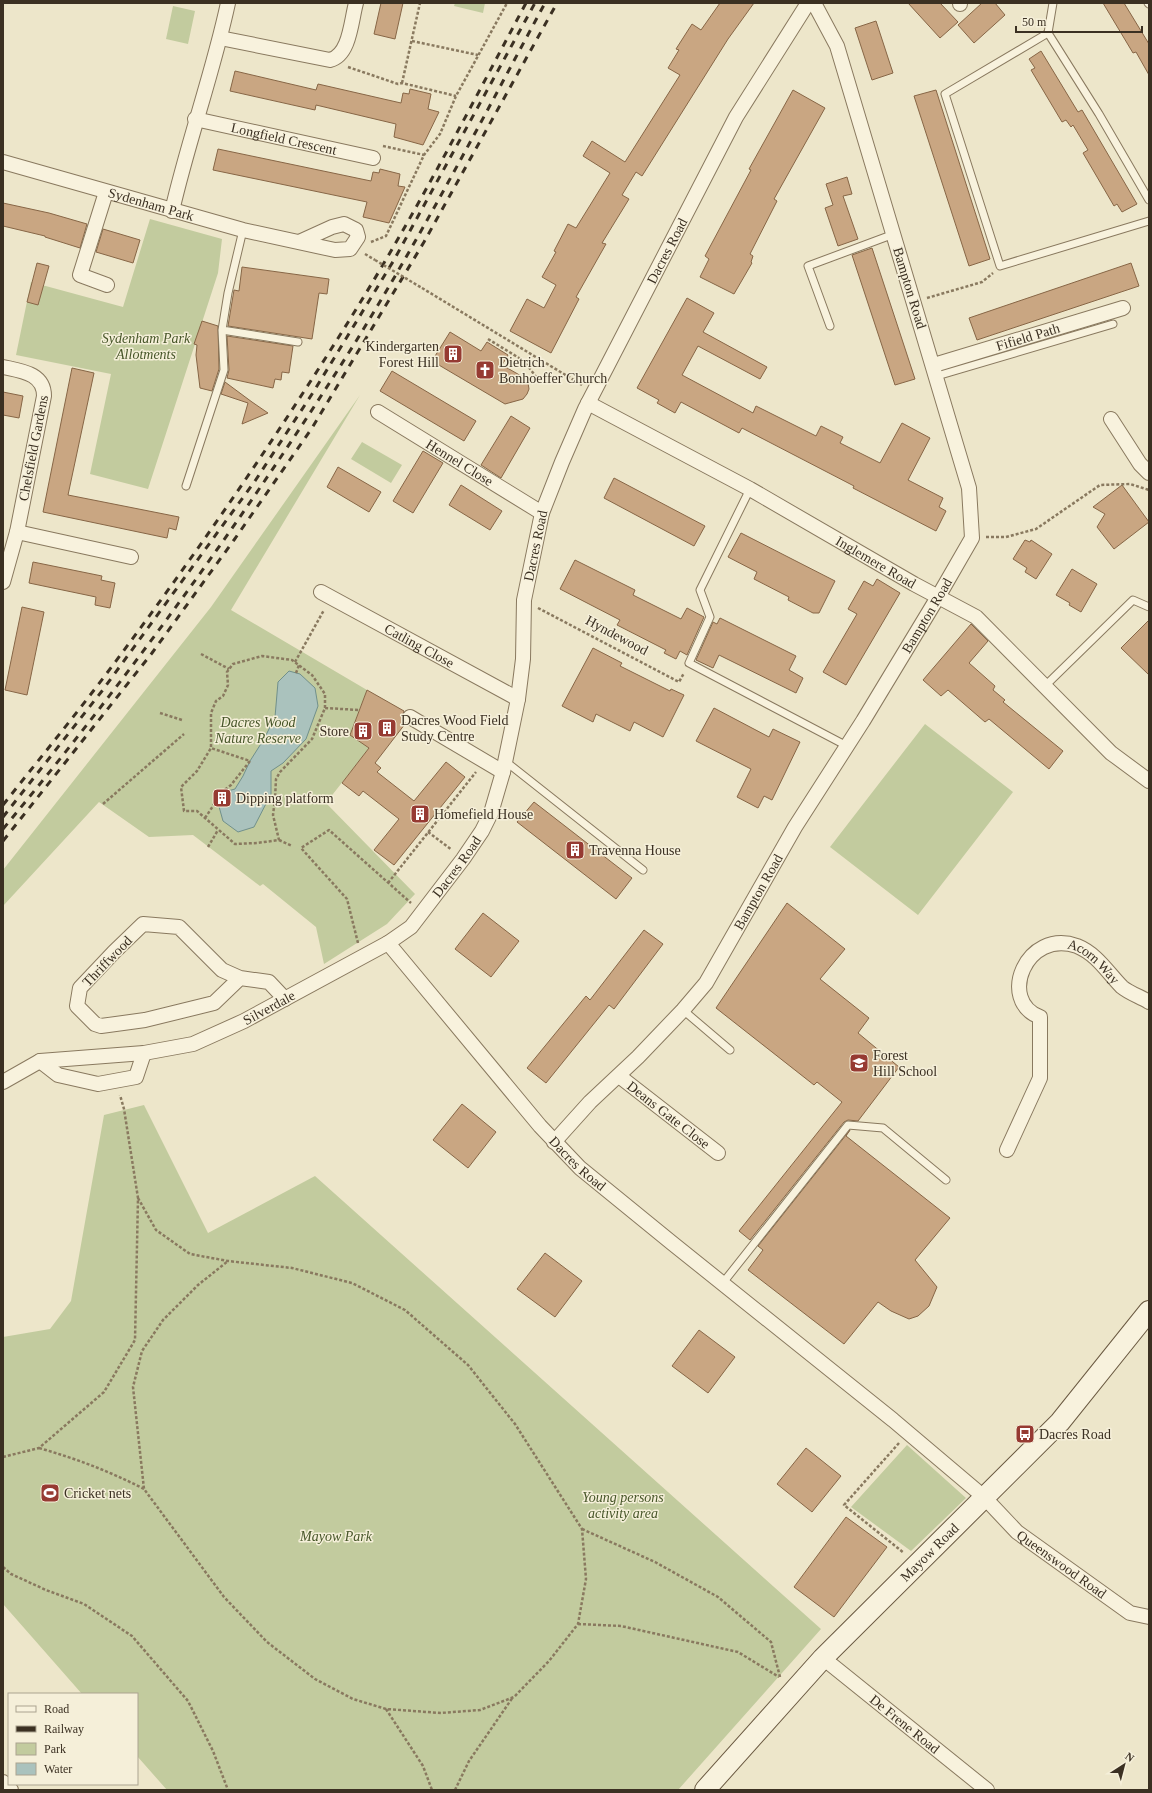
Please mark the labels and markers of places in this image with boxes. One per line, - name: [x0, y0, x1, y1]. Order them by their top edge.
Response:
- place label: Kindergarten Forest Hill: [365, 339, 439, 370]
- building icon: Kindergarten Forest Hill: [442, 343, 464, 365]
- place label: Dietrich Bonhoeffer Church: [499, 355, 607, 386]
- church icon: Dietrich Bonhoeffer Church: [474, 359, 496, 381]
- place label: Dacres Wood Field Study Centre: [401, 713, 508, 744]
- building icon: Dacres Wood Field Study Centre: [376, 717, 398, 739]
- building icon: Store: [352, 720, 374, 742]
- place label: Store: [319, 724, 349, 739]
- building icon: Dipping platform: [211, 787, 233, 809]
- place label: Dipping platform: [236, 791, 334, 806]
- building icon: Homefield House: [409, 803, 431, 825]
- place label: Homefield House: [434, 807, 533, 822]
- building icon: Travenna House: [564, 839, 586, 861]
- place label: Travenna House: [589, 843, 681, 858]
- place label: Forest Hill School: [873, 1048, 937, 1079]
- school or university icon: Forest Hill School: [848, 1052, 870, 1074]
- bus stop icon: Dacres Road: [1014, 1423, 1036, 1445]
- place label: Dacres Road: [1039, 1427, 1111, 1442]
- sports icon: Cricket nets: [39, 1482, 61, 1504]
- place label: Cricket nets: [64, 1486, 131, 1501]

